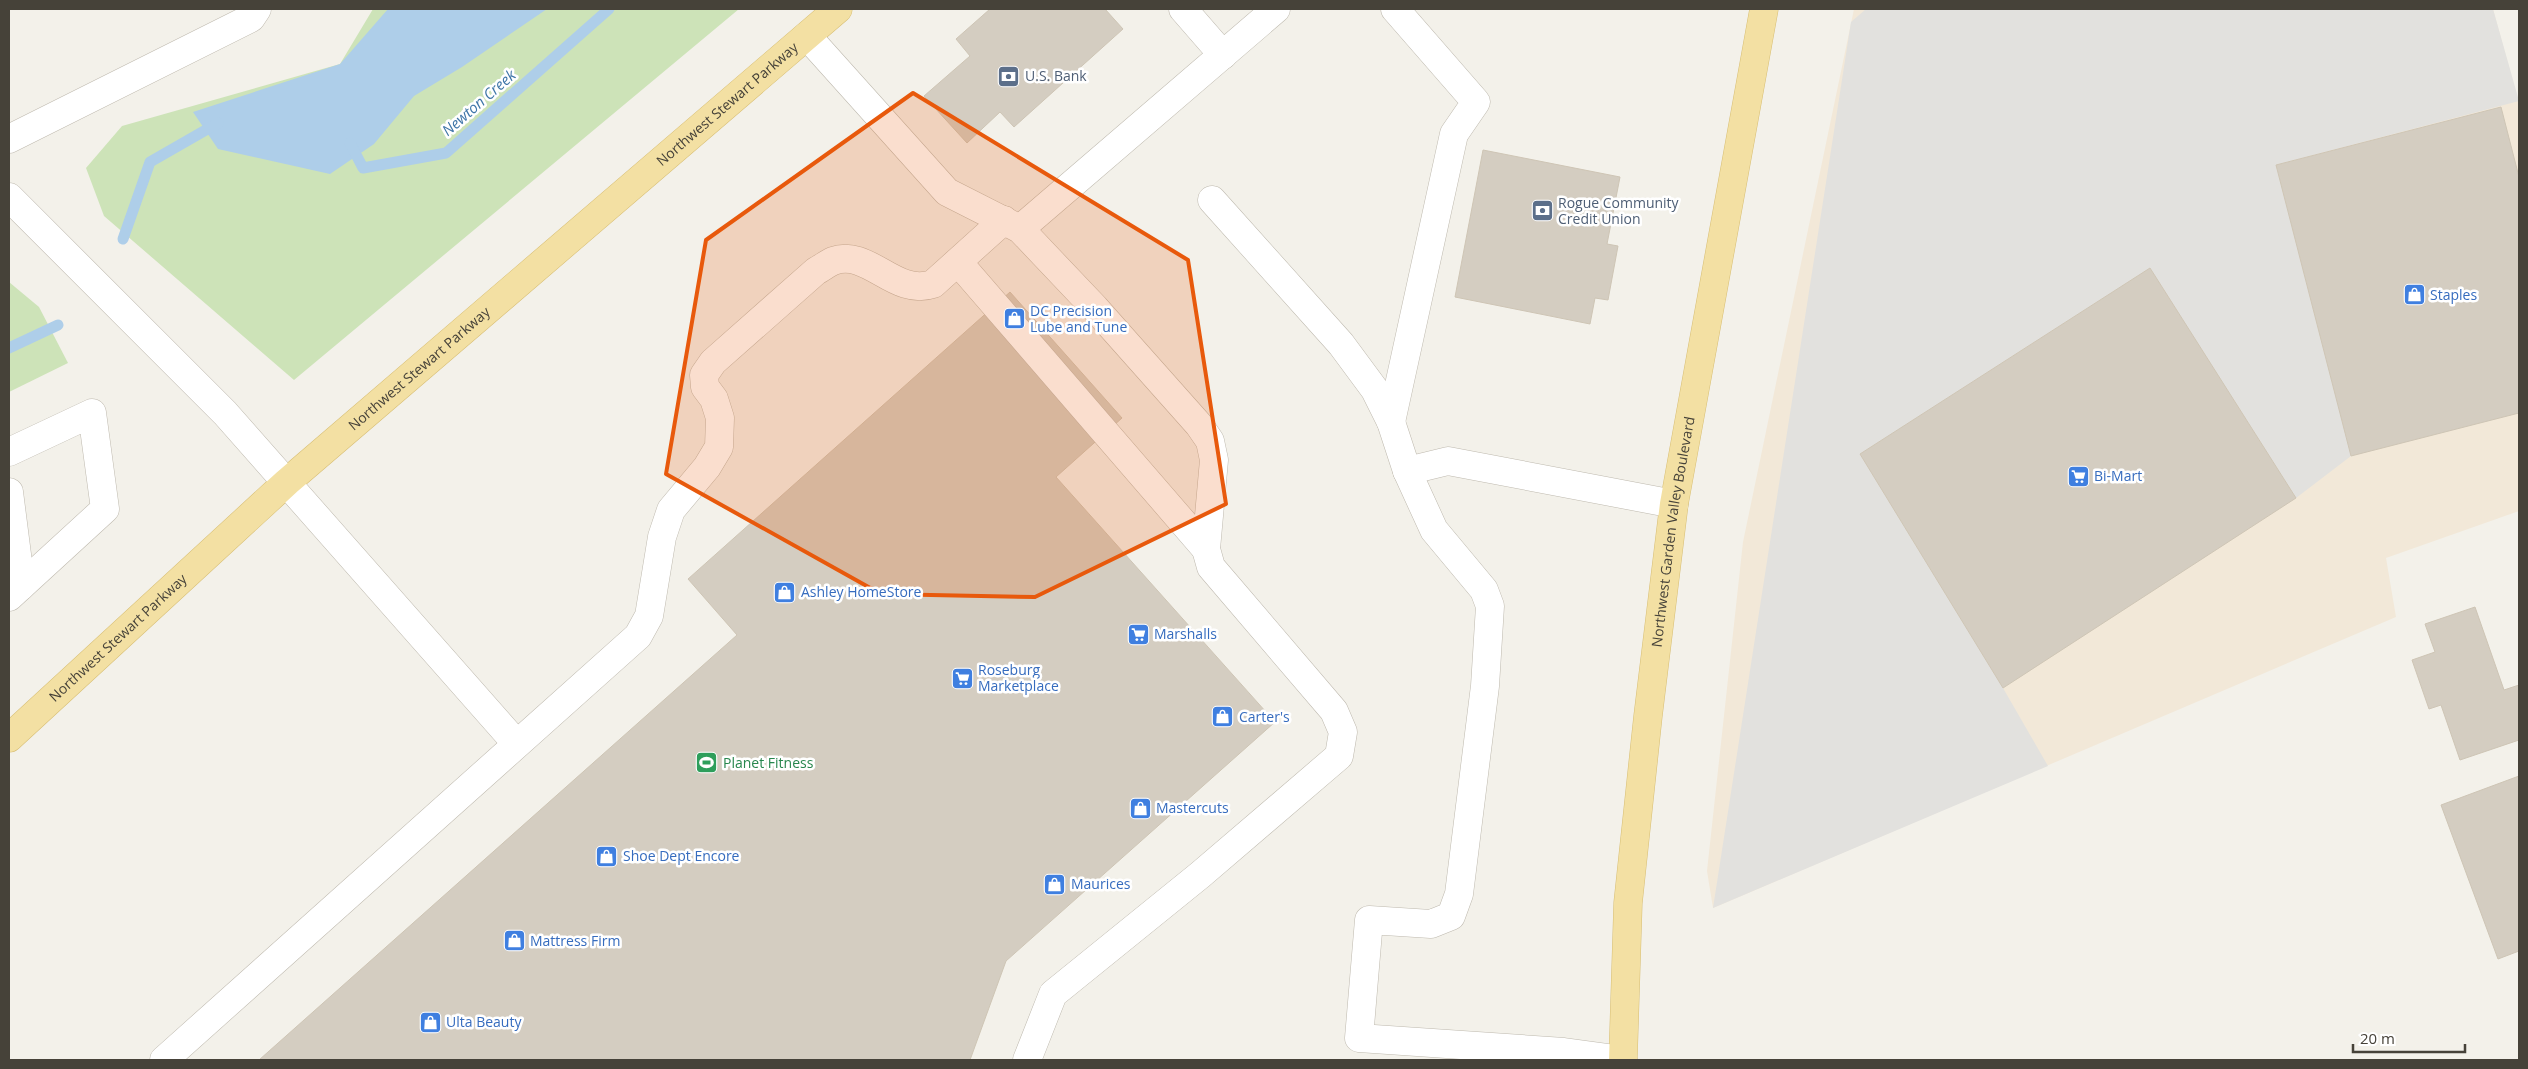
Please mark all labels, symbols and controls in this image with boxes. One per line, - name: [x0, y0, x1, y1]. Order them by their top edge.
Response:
- street label: Northwest Stewart Parkway: [652, 37, 802, 170]
- water label: Newton Creek: [437, 64, 520, 140]
- bank icon: U.S. Bank: [997, 64, 1021, 88]
- place label: U.S. Bank: [1025, 66, 1087, 85]
- place label: Rogue Community Credit Union: [1558, 193, 1680, 228]
- bank icon: Rogue Community Credit Union: [1530, 199, 1554, 223]
- shop icon: Staples: [2402, 283, 2426, 307]
- place label: Staples: [2430, 285, 2477, 304]
- street label: Northwest Stewart Parkway: [344, 301, 494, 434]
- place label: DC Precision Lube and Tune: [1030, 301, 1127, 336]
- shop icon: DC Precision Lube and Tune: [1002, 307, 1026, 331]
- street label: Northwest Garden Valley Boulevard: [1647, 415, 1699, 648]
- supermarket icon: Bi-Mart: [2066, 464, 2090, 488]
- place label: Bi-Mart: [2094, 466, 2142, 485]
- street label: Northwest Stewart Parkway: [45, 568, 191, 706]
- shop icon: Ashley HomeStore: [773, 580, 797, 604]
- place label: Ashley HomeStore: [801, 582, 922, 601]
- supermarket icon: Marshalls: [1126, 622, 1150, 646]
- place label: Marshalls: [1154, 624, 1217, 643]
- place label: Roseburg Marketplace: [978, 660, 1059, 695]
- supermarket icon: Roseburg Marketplace: [950, 666, 974, 690]
- shop icon: Carter's: [1211, 705, 1235, 729]
- place label: Carter's: [1239, 707, 1290, 726]
- sports icon: Planet Fitness: [695, 751, 719, 775]
- place label: Planet Fitness: [723, 753, 814, 772]
- shop icon: Mastercuts: [1128, 796, 1152, 820]
- place label: Mastercuts: [1156, 798, 1229, 817]
- shop icon: Shoe Dept Encore: [595, 844, 619, 868]
- place label: Shoe Dept Encore: [623, 846, 740, 865]
- shop icon: Maurices: [1043, 872, 1067, 896]
- place label: Maurices: [1071, 874, 1131, 893]
- shop icon: Mattress Firm: [502, 929, 526, 953]
- place label: Mattress Firm: [530, 931, 620, 950]
- shop icon: Ulta Beauty: [418, 1010, 442, 1034]
- place label: Ulta Beauty: [446, 1012, 522, 1031]
- scale bar: [2353, 1022, 2466, 1054]
- text: 20 m: [2360, 1028, 2395, 1048]

